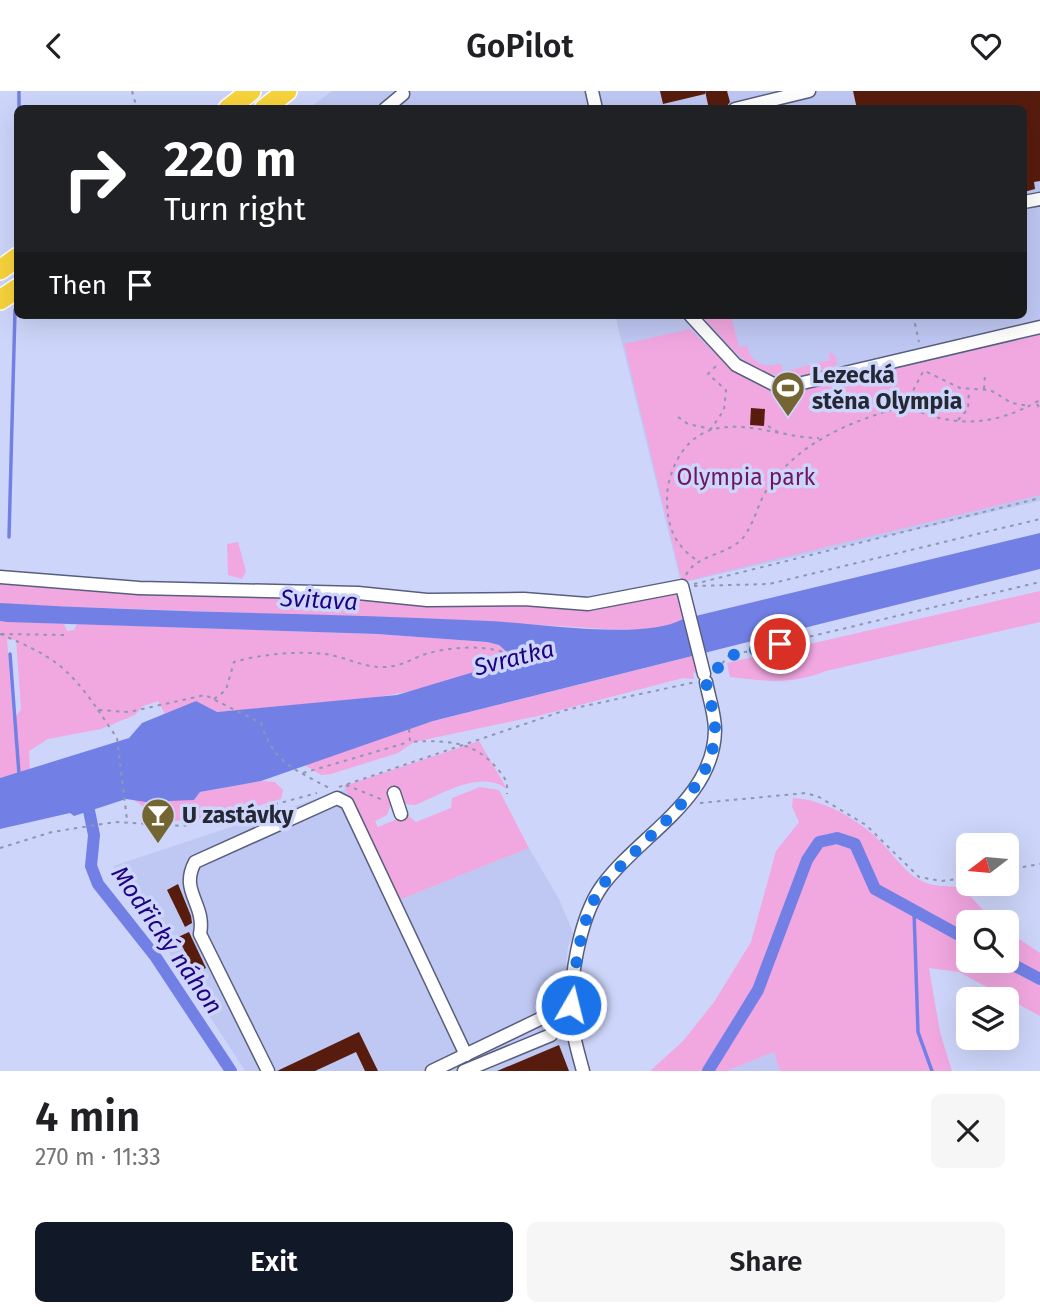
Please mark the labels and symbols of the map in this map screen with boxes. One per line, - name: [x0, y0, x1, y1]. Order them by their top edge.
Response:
- place label: Lezecká stěna Olympia: [812, 361, 962, 415]
- sports icon: Lezecká stěna Olympia: [769, 369, 807, 418]
- park label: Olympia park: [677, 463, 816, 491]
- water label: Svitava: [278, 584, 359, 616]
- pin: [750, 614, 810, 674]
- water label: Svratka: [470, 635, 557, 682]
- bar icon: U zastávky: [139, 796, 177, 845]
- place label: U zastávky: [182, 801, 294, 829]
- north arrow: [956, 833, 1018, 896]
- water label: Modřický náhon: [106, 861, 228, 1019]
- position arrow: [534, 968, 608, 1042]

